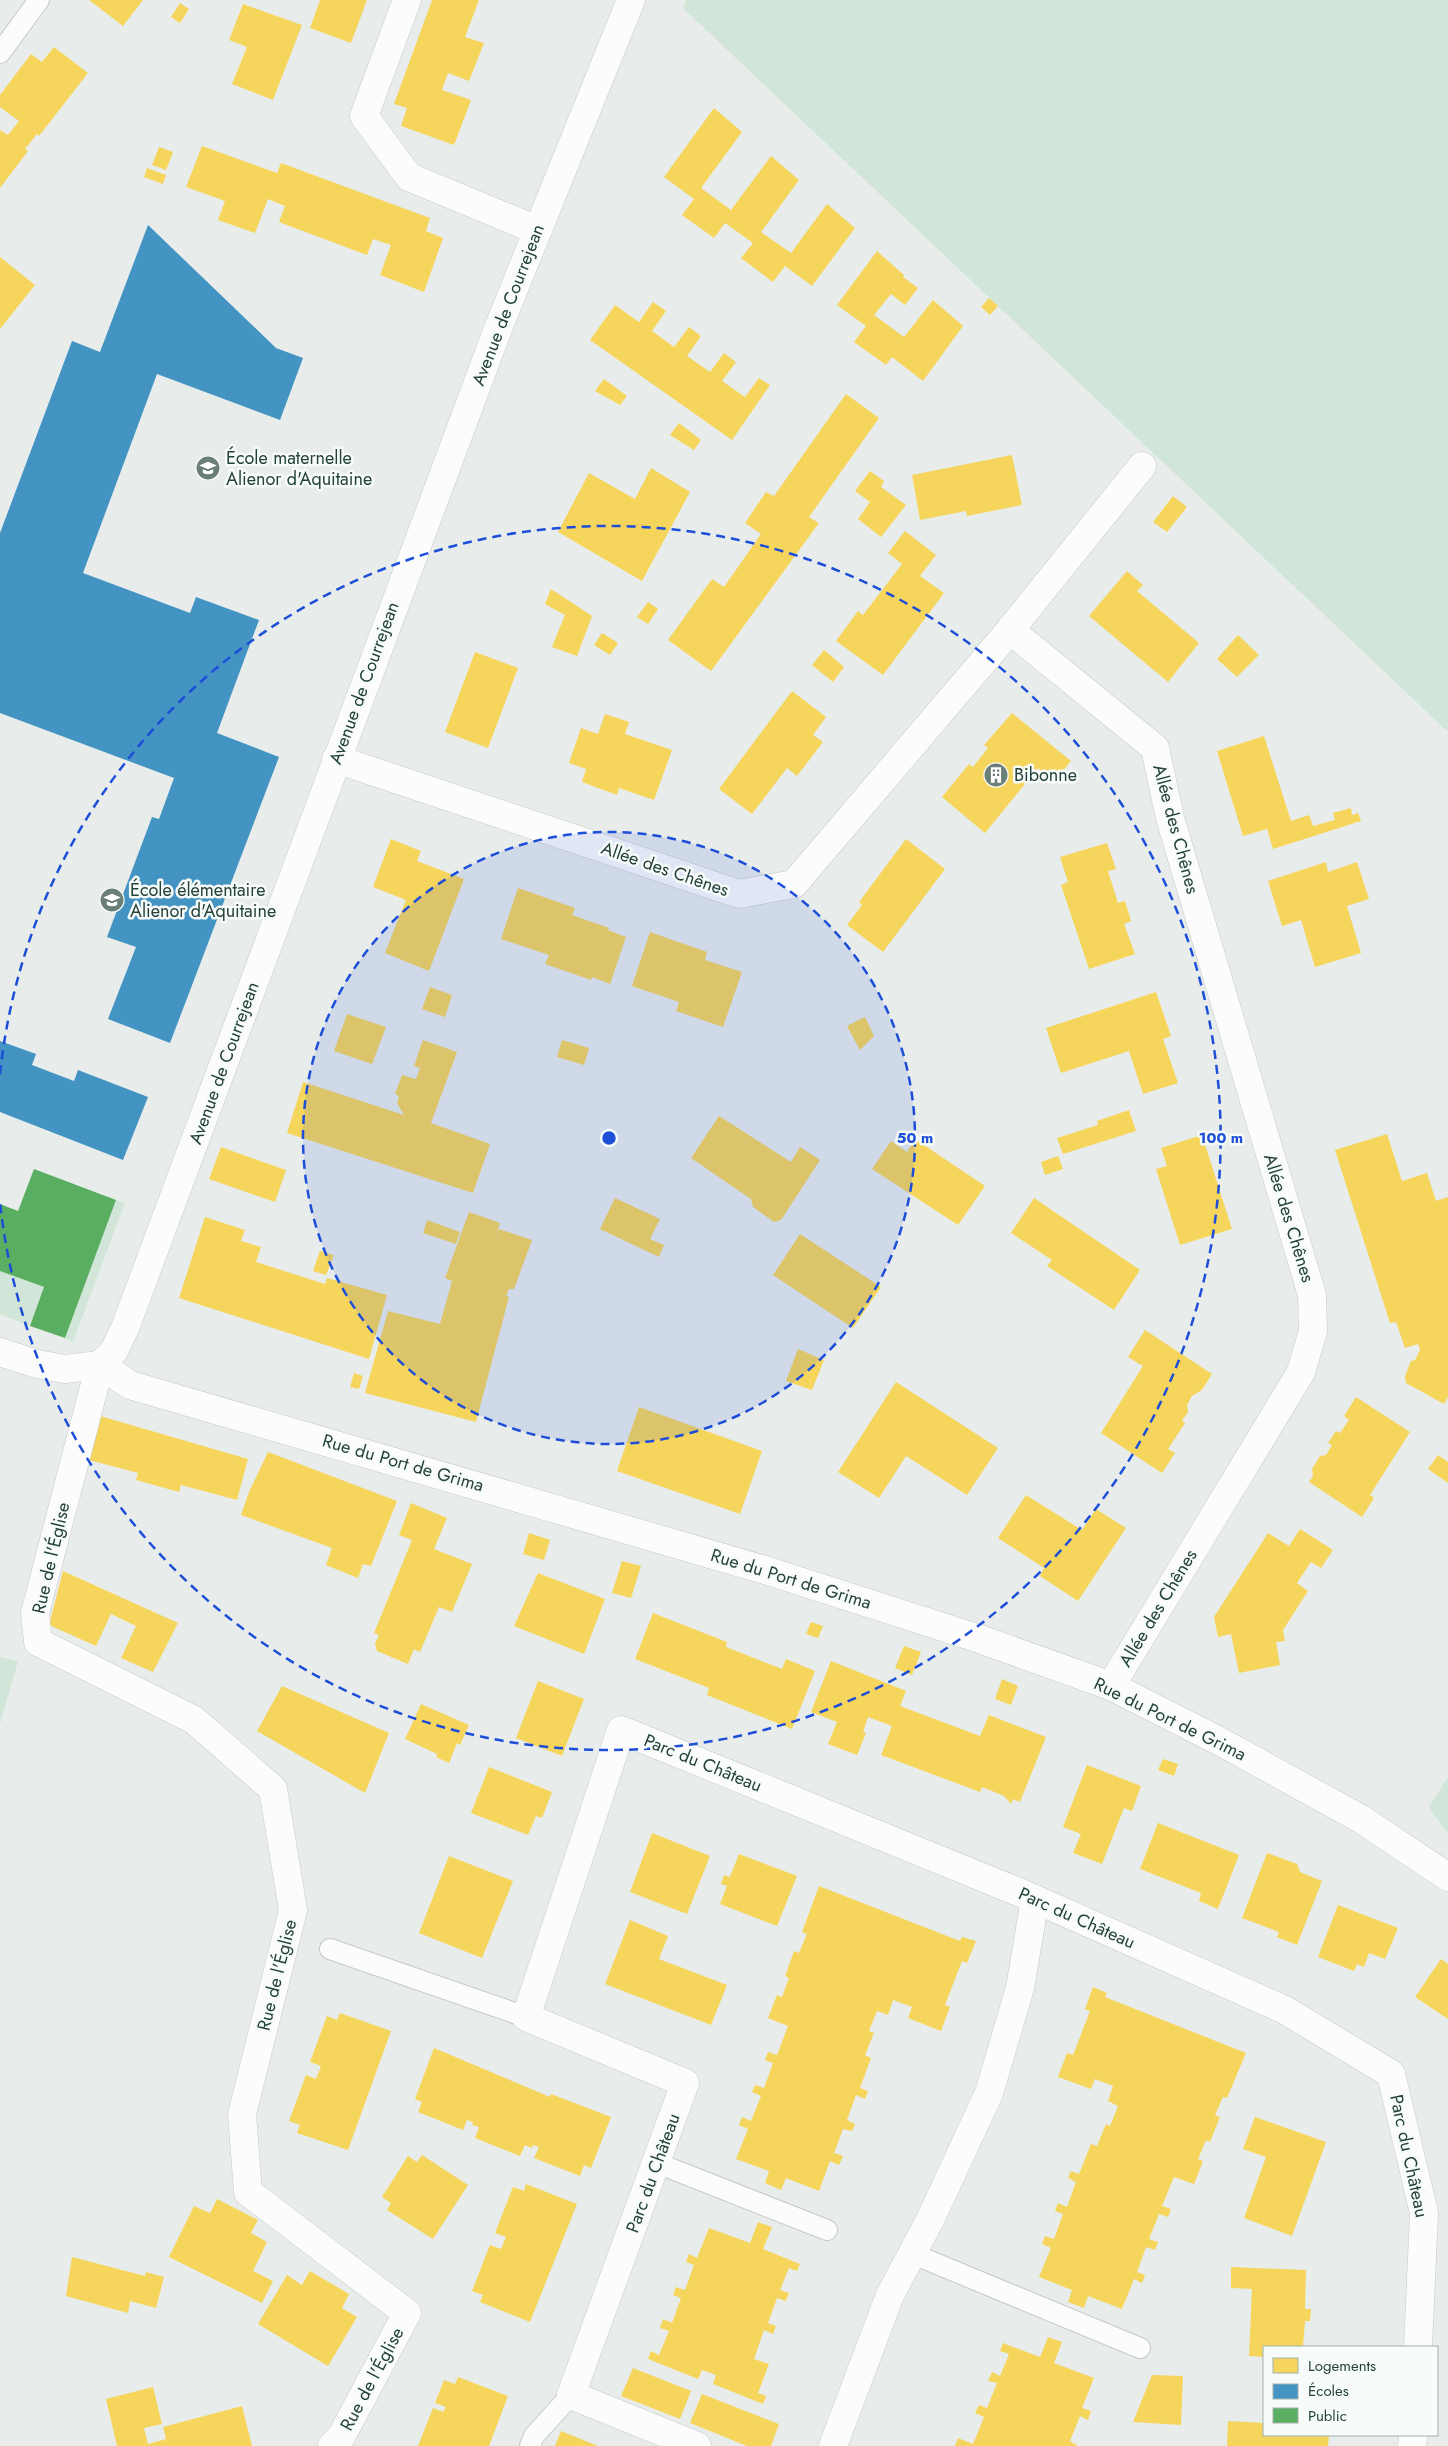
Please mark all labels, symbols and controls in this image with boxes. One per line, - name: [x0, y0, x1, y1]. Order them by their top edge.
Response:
- street label: Avenue de Courrejean: [465, 220, 551, 390]
- place label: École maternelle Alienor d'Aquitaine: [226, 445, 372, 492]
- school or university icon: École maternelle Alienor d'Aquitaine: [195, 455, 221, 481]
- street label: Avenue de Courrejean: [323, 598, 405, 768]
- street label: Allée des Chênes: [1146, 761, 1206, 897]
- building icon: Bibonne: [983, 762, 1009, 788]
- place label: Bibonne: [1014, 762, 1077, 788]
- street label: Allée des Chênes: [598, 835, 732, 903]
- place label: École élémentaire Alienor d'Aquitaine: [130, 877, 276, 924]
- school or university icon: École élémentaire Alienor d'Aquitaine: [99, 887, 125, 913]
- street label: Avenue de Courrejean: [183, 978, 265, 1148]
- text: 50 m: [897, 1127, 933, 1149]
- text: 100 m: [1199, 1127, 1243, 1149]
- centre of rings: [600, 1129, 618, 1147]
- street label: Allée des Chênes: [1257, 1150, 1321, 1286]
- street label: Rue du Port de Grima: [319, 1428, 487, 1498]
- street label: Rue de l'Église: [26, 1500, 76, 1616]
- street label: Rue du Port de Grima: [707, 1542, 875, 1616]
- street label: Allée des Chênes: [1113, 1544, 1203, 1672]
- street label: Rue du Port de Grima: [1089, 1671, 1251, 1767]
- street label: Parc du Château: [640, 1727, 766, 1799]
- street label: Parc du Château: [1015, 1881, 1139, 1955]
- street label: Rue de l'Église: [251, 1917, 303, 2033]
- street label: Parc du Château: [1383, 2092, 1435, 2220]
- street label: Parc du Château: [619, 2110, 687, 2236]
- street label: Rue de l'Église: [334, 2323, 410, 2435]
- legend: [1263, 2346, 1438, 2436]
- text: Logements: [1308, 2355, 1376, 2377]
- text: Écoles: [1308, 2380, 1349, 2402]
- text: Public: [1308, 2405, 1347, 2427]

